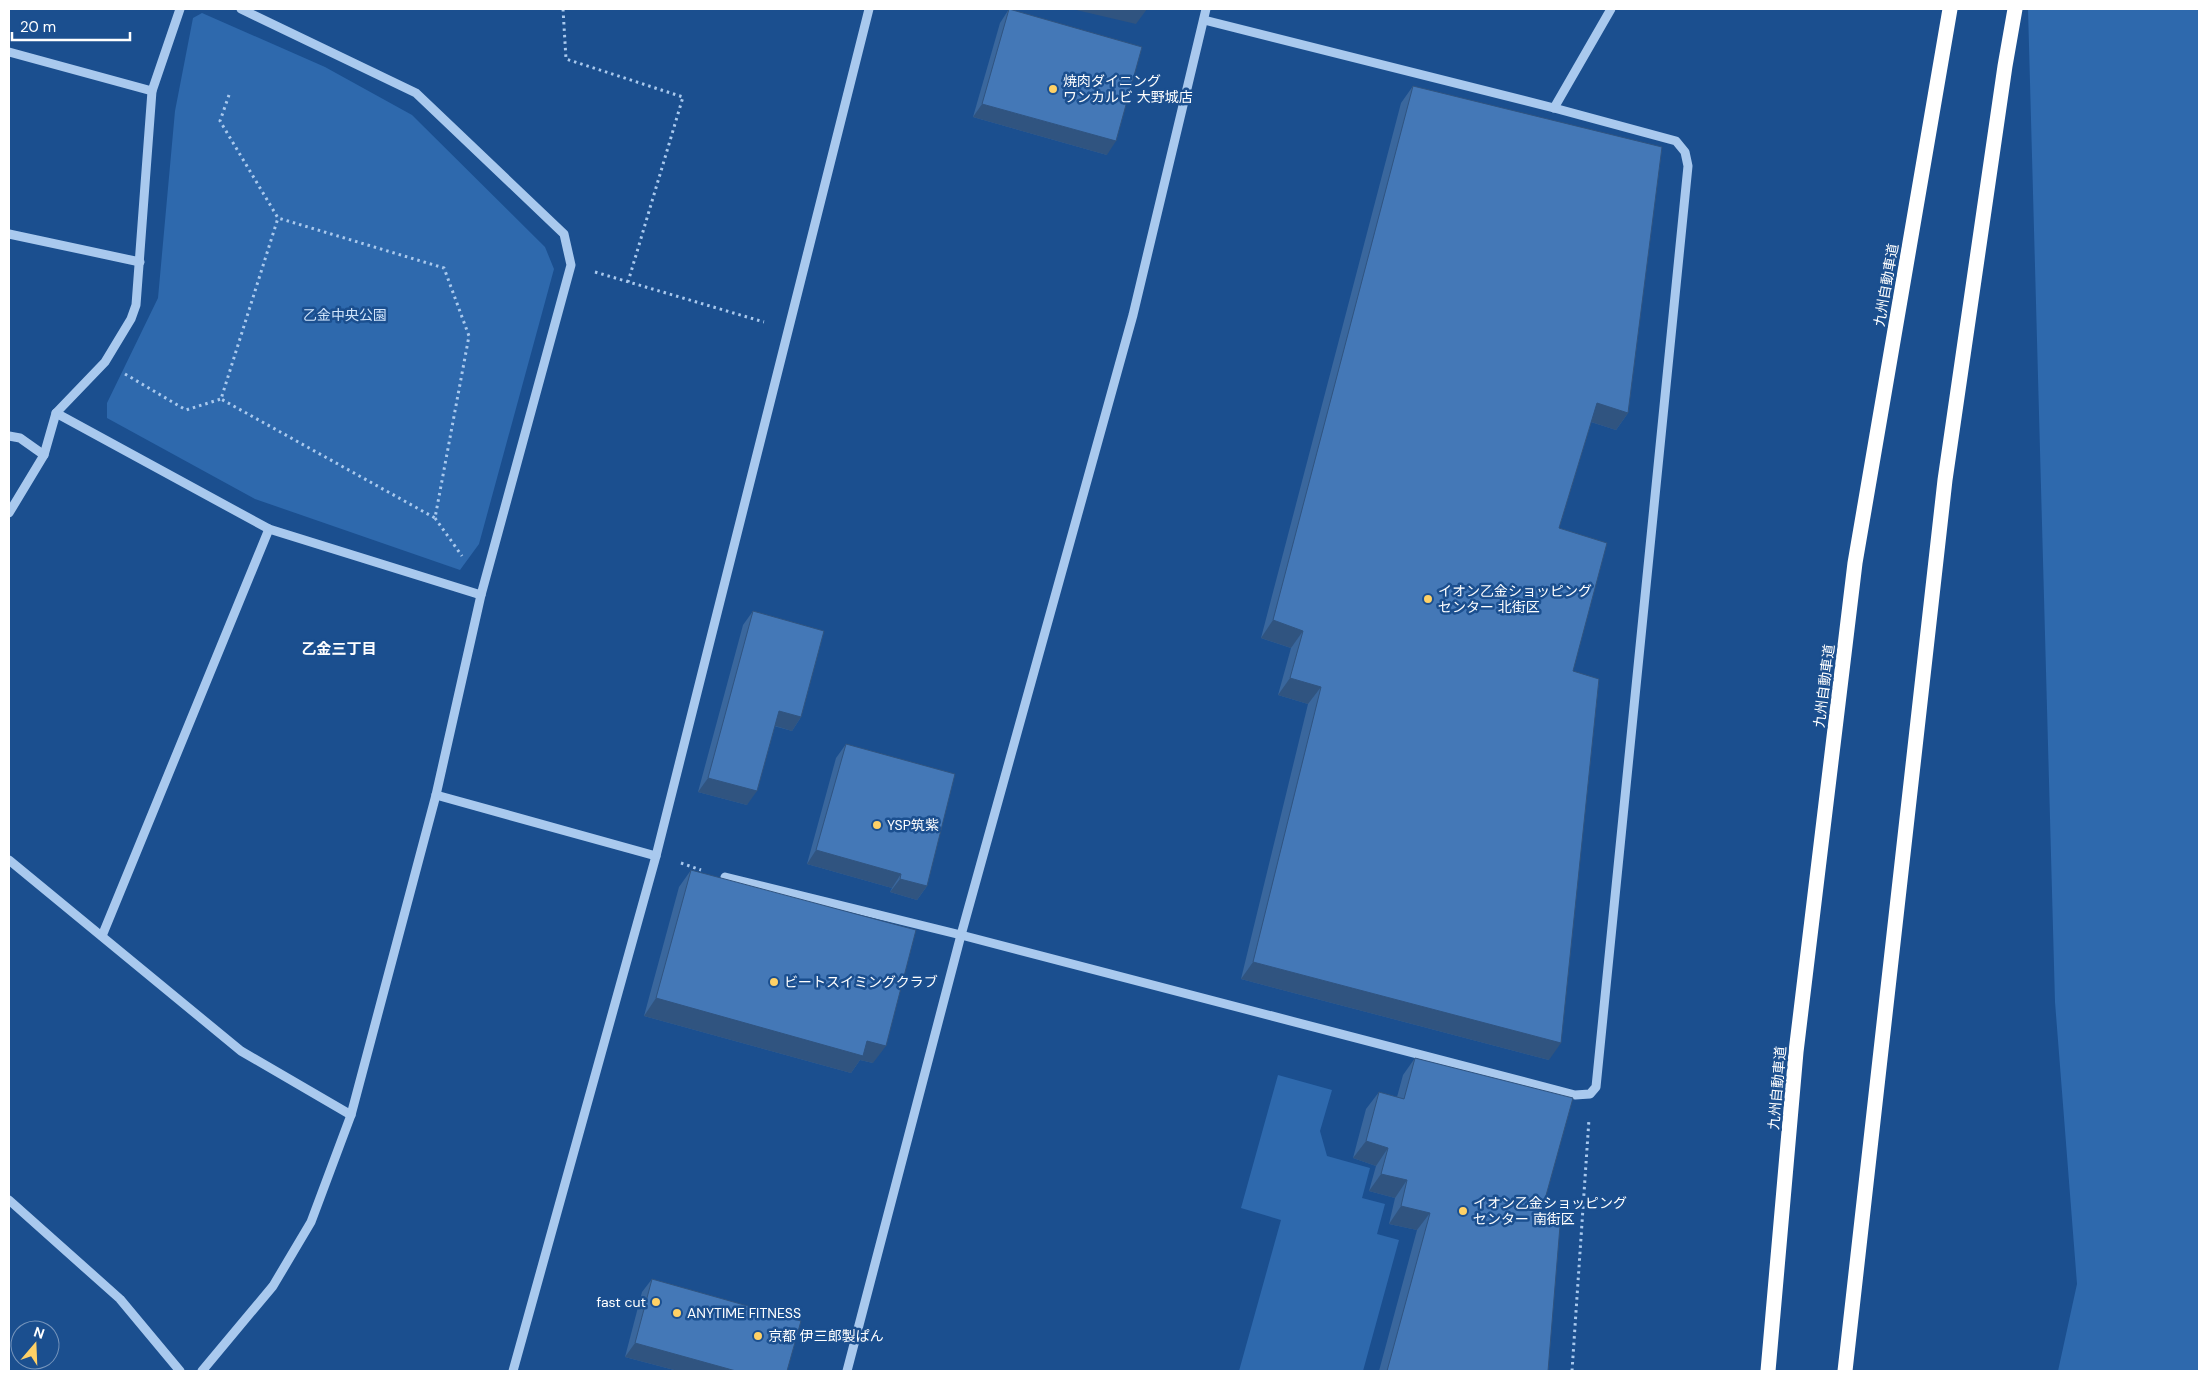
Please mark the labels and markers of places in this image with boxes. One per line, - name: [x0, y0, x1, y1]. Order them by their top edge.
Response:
- place label: 焼肉ダイニング ワンカルビ 大野城店: [1063, 72, 1193, 106]
- marker: 焼肉ダイニング ワンカルビ 大野城店: [1047, 83, 1059, 95]
- place label: イオン乙金ショッピング センター 北街区: [1438, 582, 1592, 616]
- marker: イオン乙金ショッピング センター 北街区: [1422, 593, 1434, 605]
- place label: YSP筑紫: [887, 816, 939, 834]
- marker: YSP筑紫: [871, 819, 883, 831]
- place label: ビートスイミングクラブ: [784, 973, 938, 991]
- marker: ビートスイミングクラブ: [768, 976, 780, 988]
- place label: イオン乙金ショッピング センター 南街区: [1473, 1194, 1627, 1228]
- marker: イオン乙金ショッピング センター 南街区: [1457, 1205, 1469, 1217]
- place label: fast cut: [596, 1293, 646, 1311]
- marker: fast cut: [650, 1296, 662, 1308]
- place label: ANYTIME FITNESS: [687, 1304, 801, 1322]
- marker: ANYTIME FITNESS: [671, 1307, 683, 1319]
- place label: 京都 伊三郎製ぱん: [768, 1327, 884, 1345]
- marker: 京都 伊三郎製ぱん: [752, 1330, 764, 1342]

